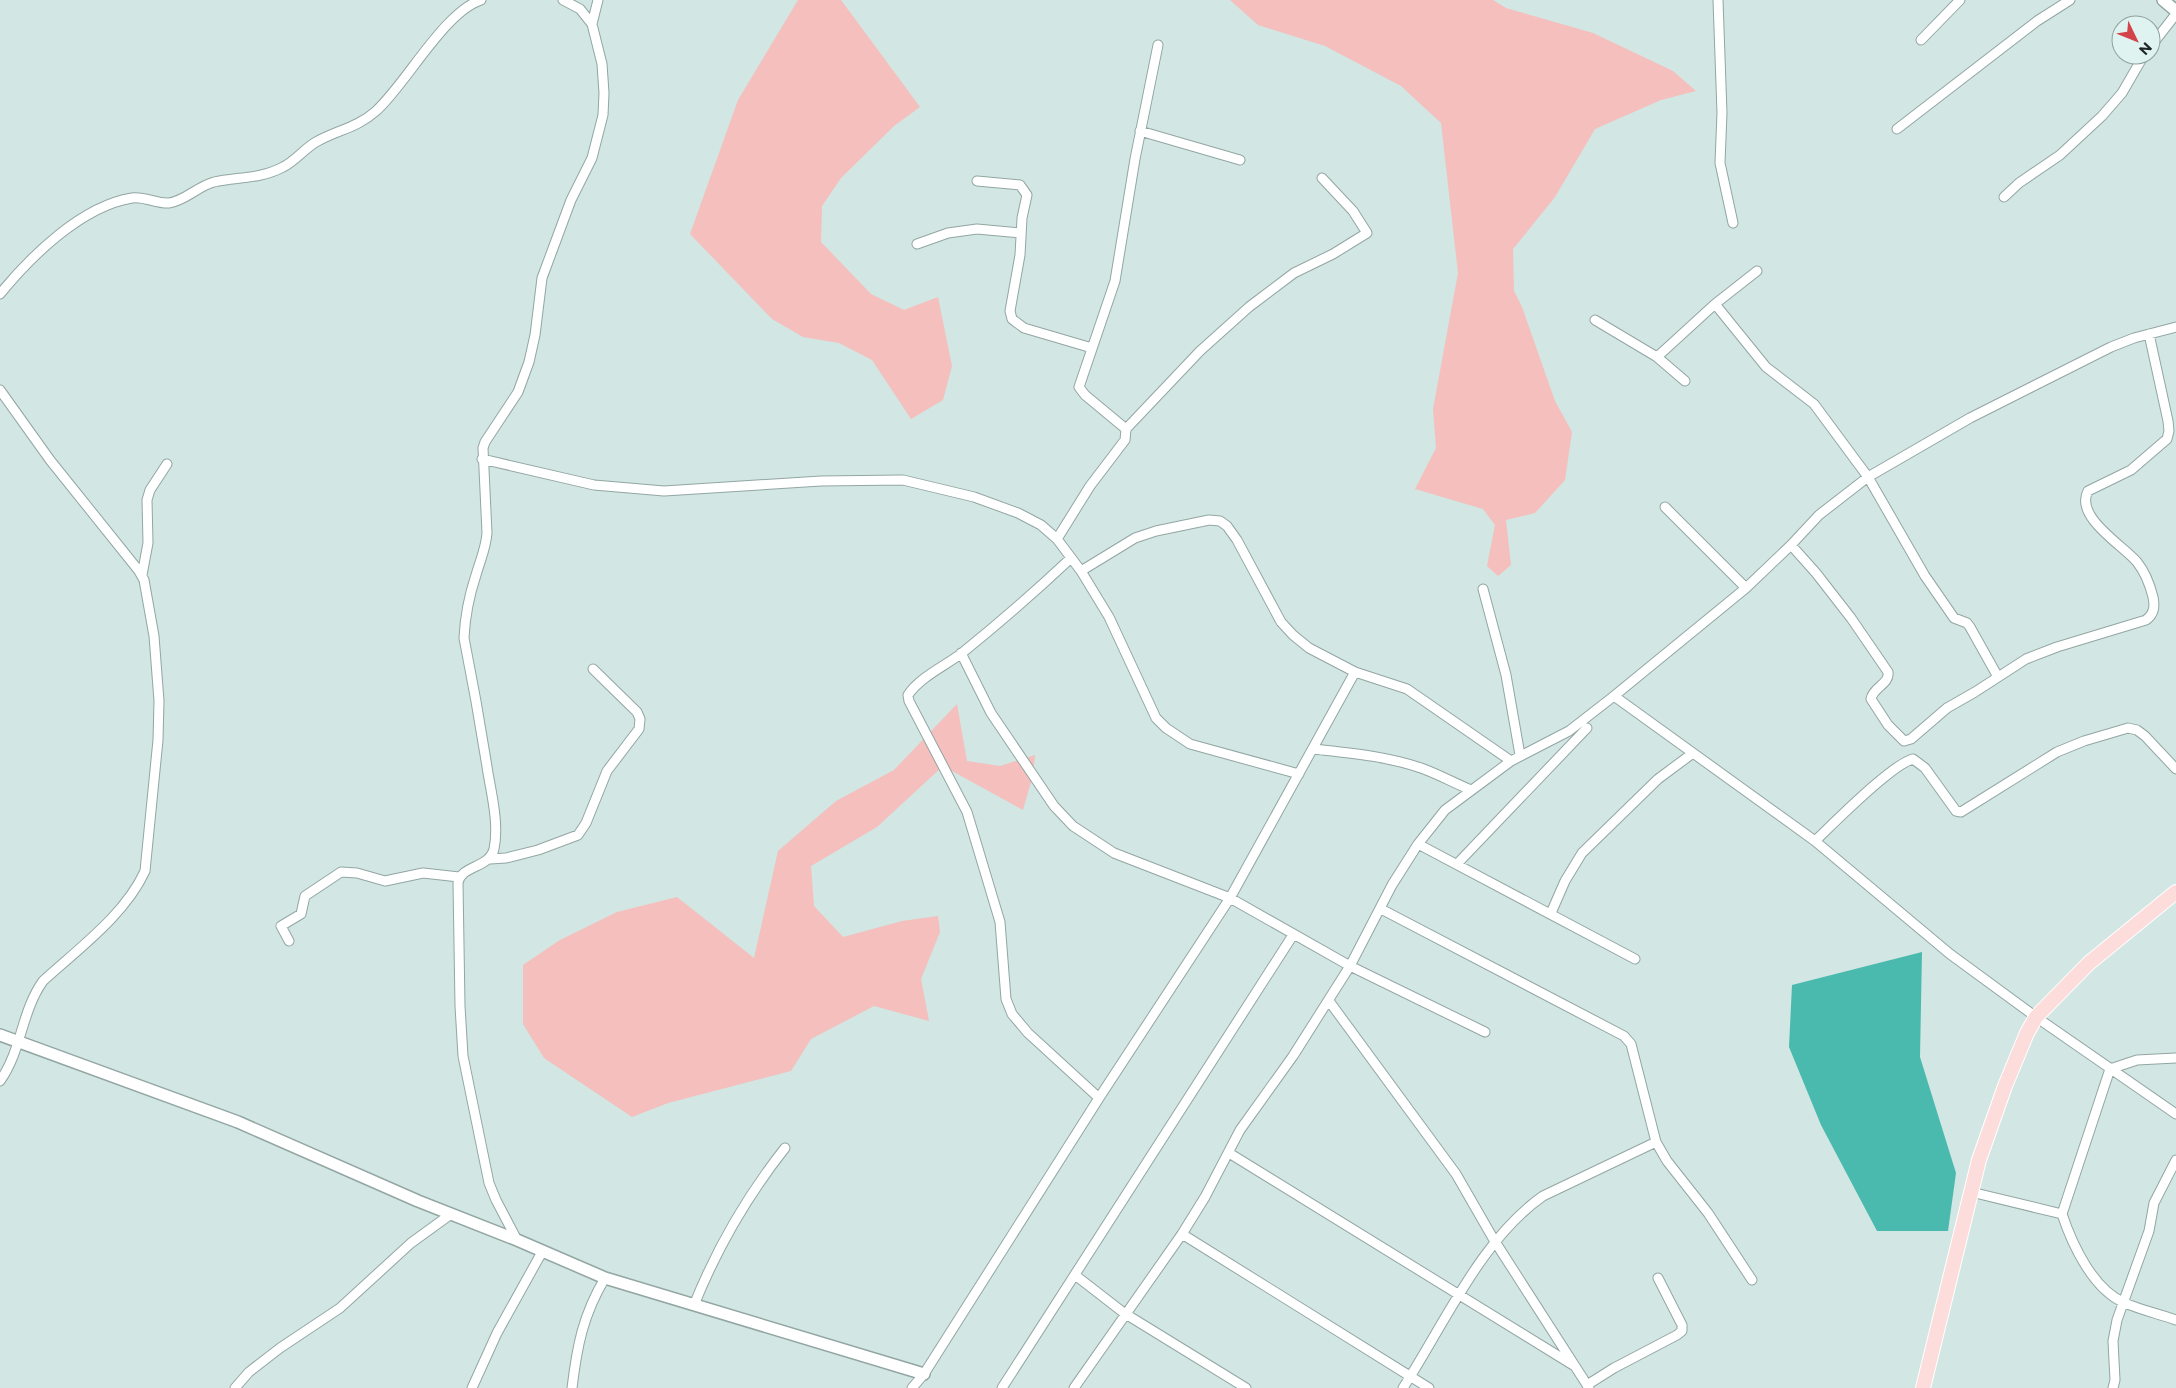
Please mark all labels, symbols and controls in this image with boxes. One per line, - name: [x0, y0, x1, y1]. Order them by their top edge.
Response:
- north arrow: [2111, 15, 2161, 65]
- text: N: [2135, 39, 2156, 59]

